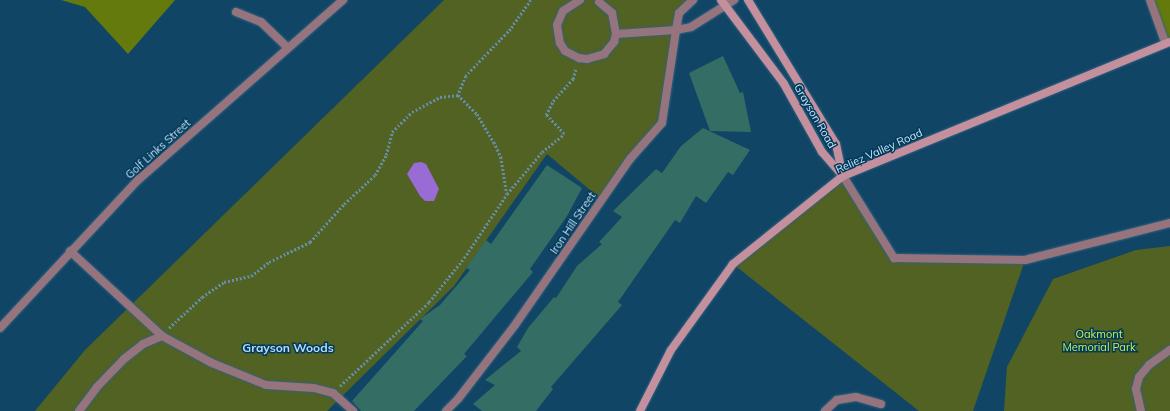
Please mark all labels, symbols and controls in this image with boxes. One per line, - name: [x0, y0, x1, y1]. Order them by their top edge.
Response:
- street label: Grayson Road: [791, 81, 839, 151]
- street label: Golf Links Street: [123, 116, 193, 182]
- street label: Reliez Valley Road: [834, 126, 924, 176]
- street label: Iron Hill Street: [547, 189, 599, 257]
- park label: Oakmont Memorial Park: [1062, 328, 1136, 354]
- district label: Grayson Woods: [242, 341, 334, 355]

